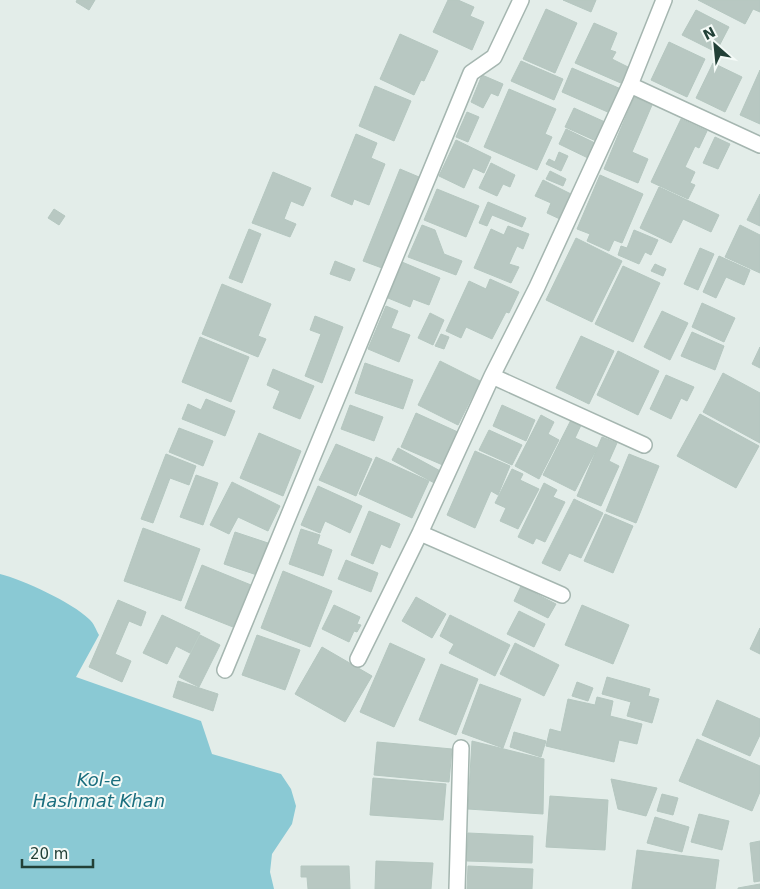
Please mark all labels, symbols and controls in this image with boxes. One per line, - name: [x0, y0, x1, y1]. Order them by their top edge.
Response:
- north arrow: [690, 20, 740, 70]
- text: N: [700, 24, 718, 43]
- water label: Kol-e Hashmat Khan: [33, 769, 165, 811]
- scale bar: [22, 836, 94, 868]
- text: 20 m: [30, 845, 68, 863]

